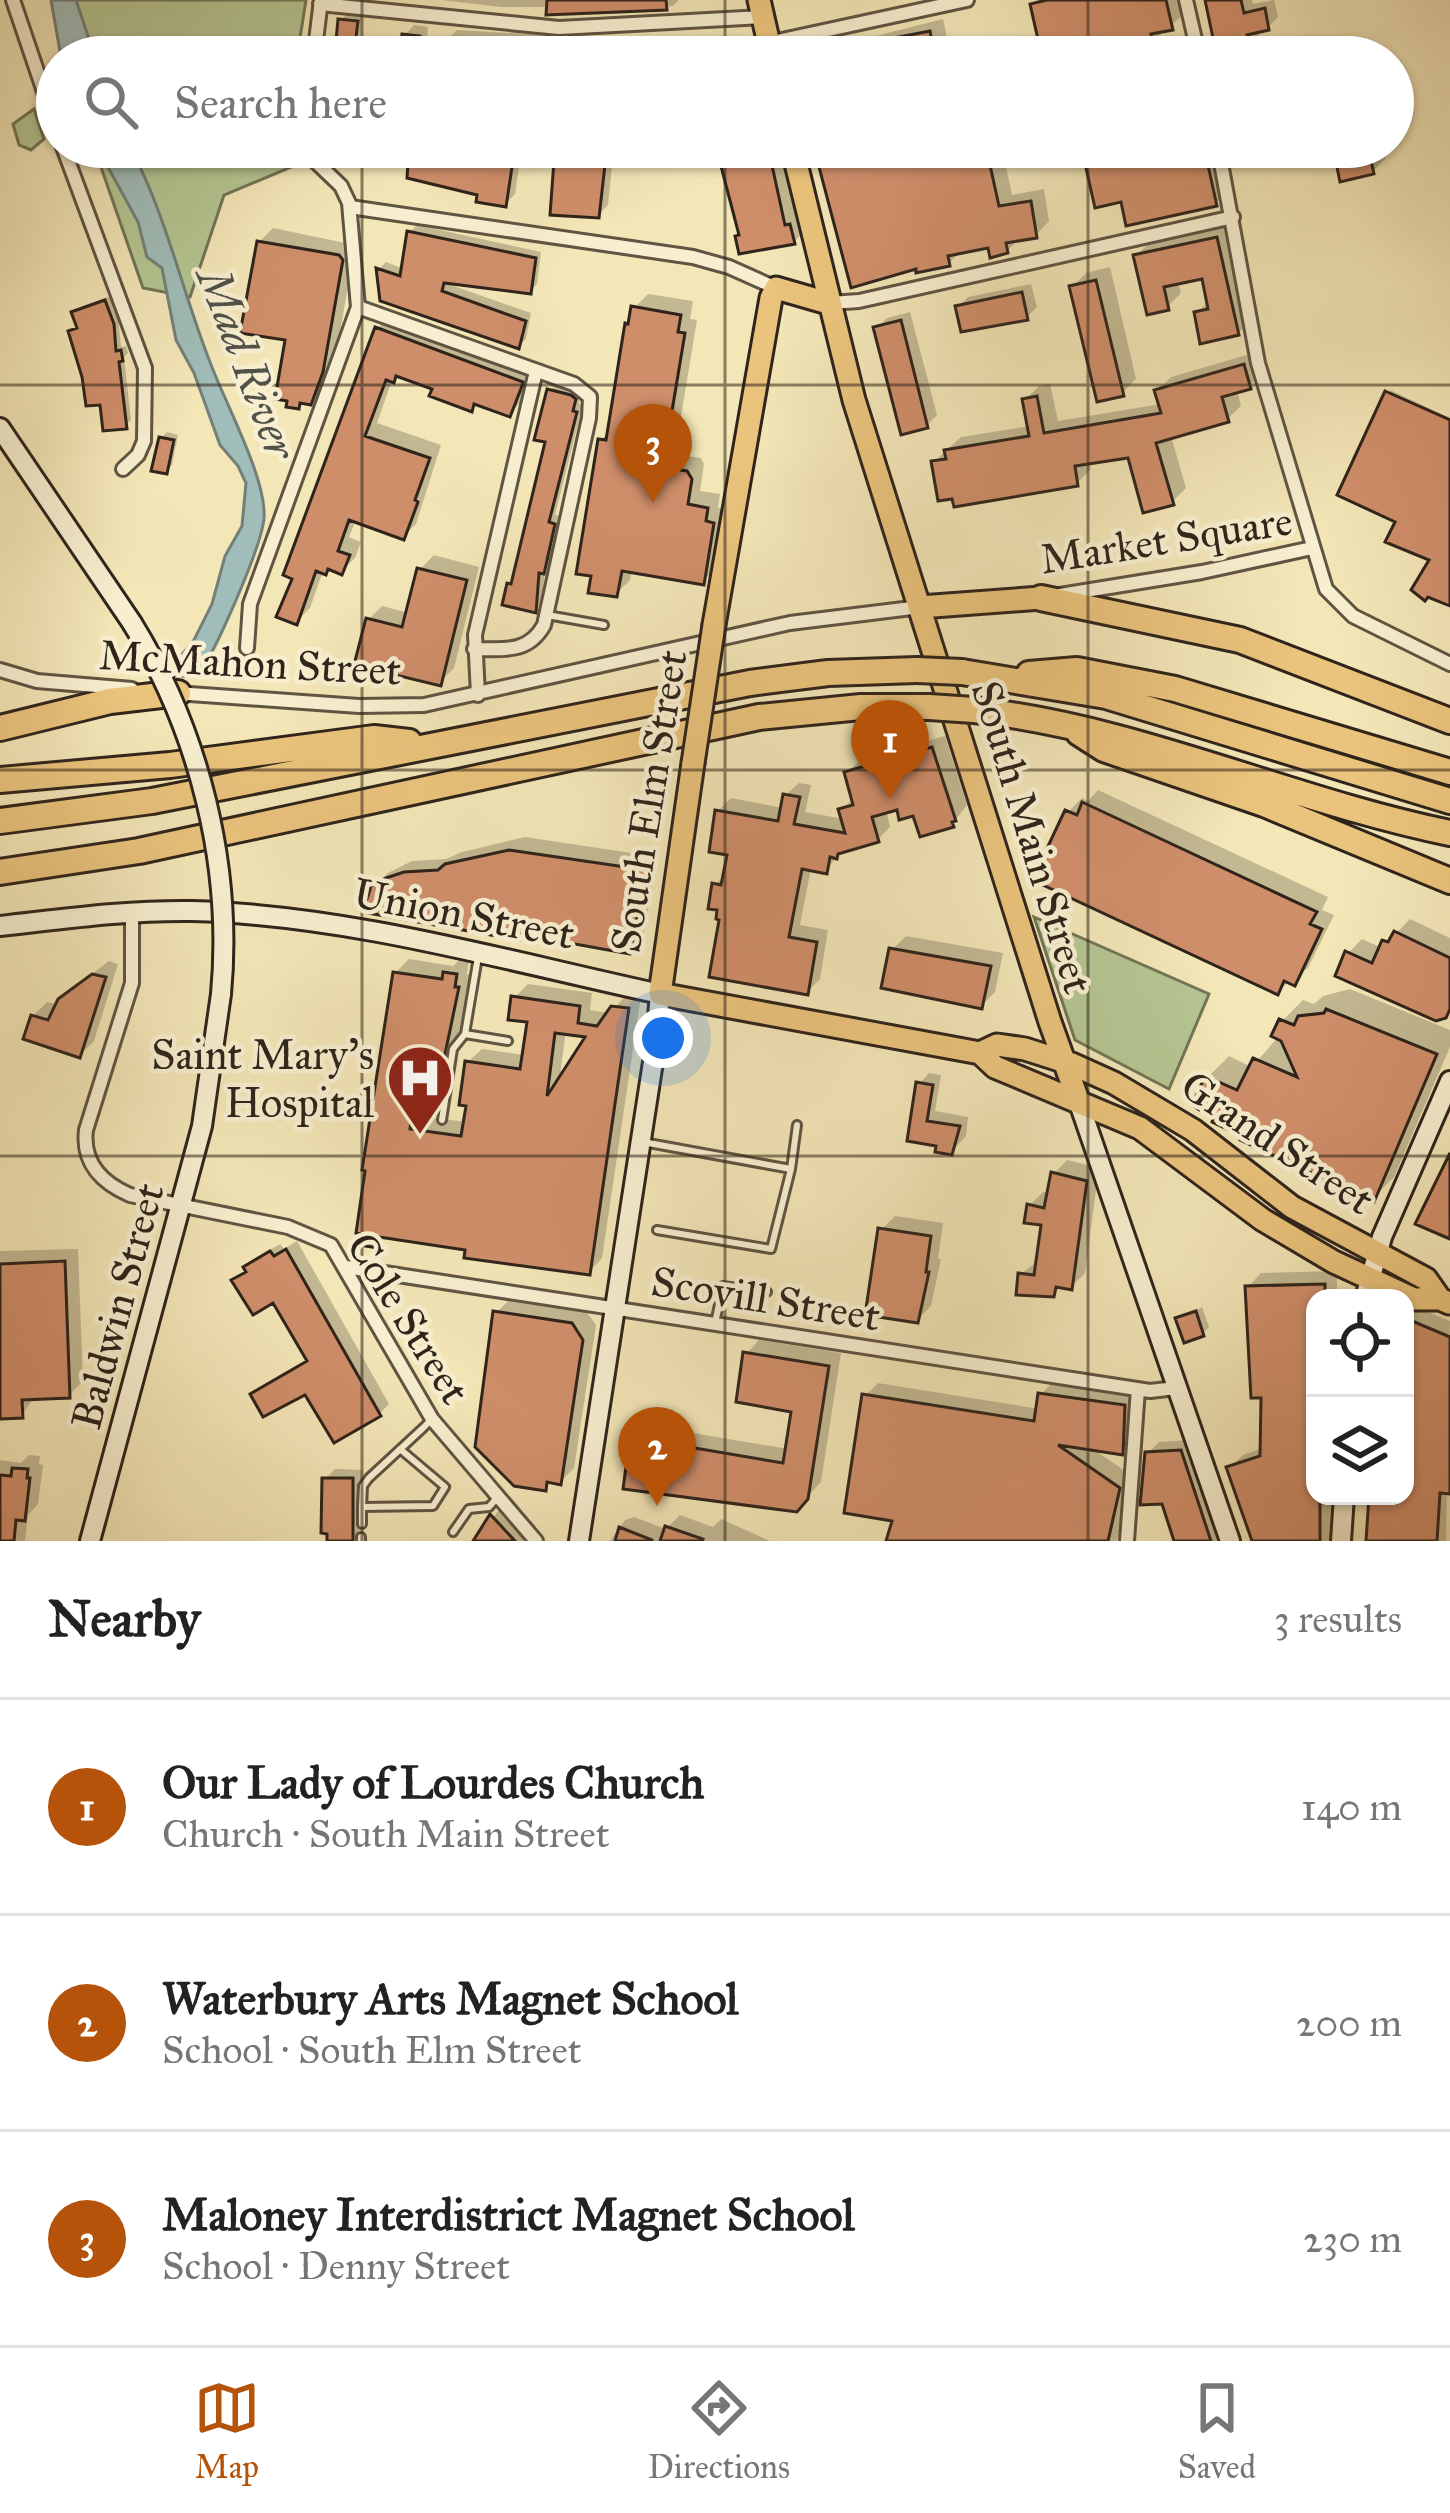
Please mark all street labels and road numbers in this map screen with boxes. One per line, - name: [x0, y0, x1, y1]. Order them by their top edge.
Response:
- street label: Market Square: [1036, 494, 1296, 586]
- street label: McMahon Street: [98, 629, 402, 697]
- street label: South Elm Street: [599, 646, 699, 956]
- street label: South Main Street: [960, 675, 1104, 1000]
- street label: Union Street: [349, 867, 579, 961]
- street label: Grand Street: [1171, 1059, 1384, 1226]
- street label: Baldwin Street: [60, 1177, 176, 1435]
- street label: Cole Street: [335, 1223, 481, 1414]
- street label: Scovill Street: [648, 1255, 884, 1343]

